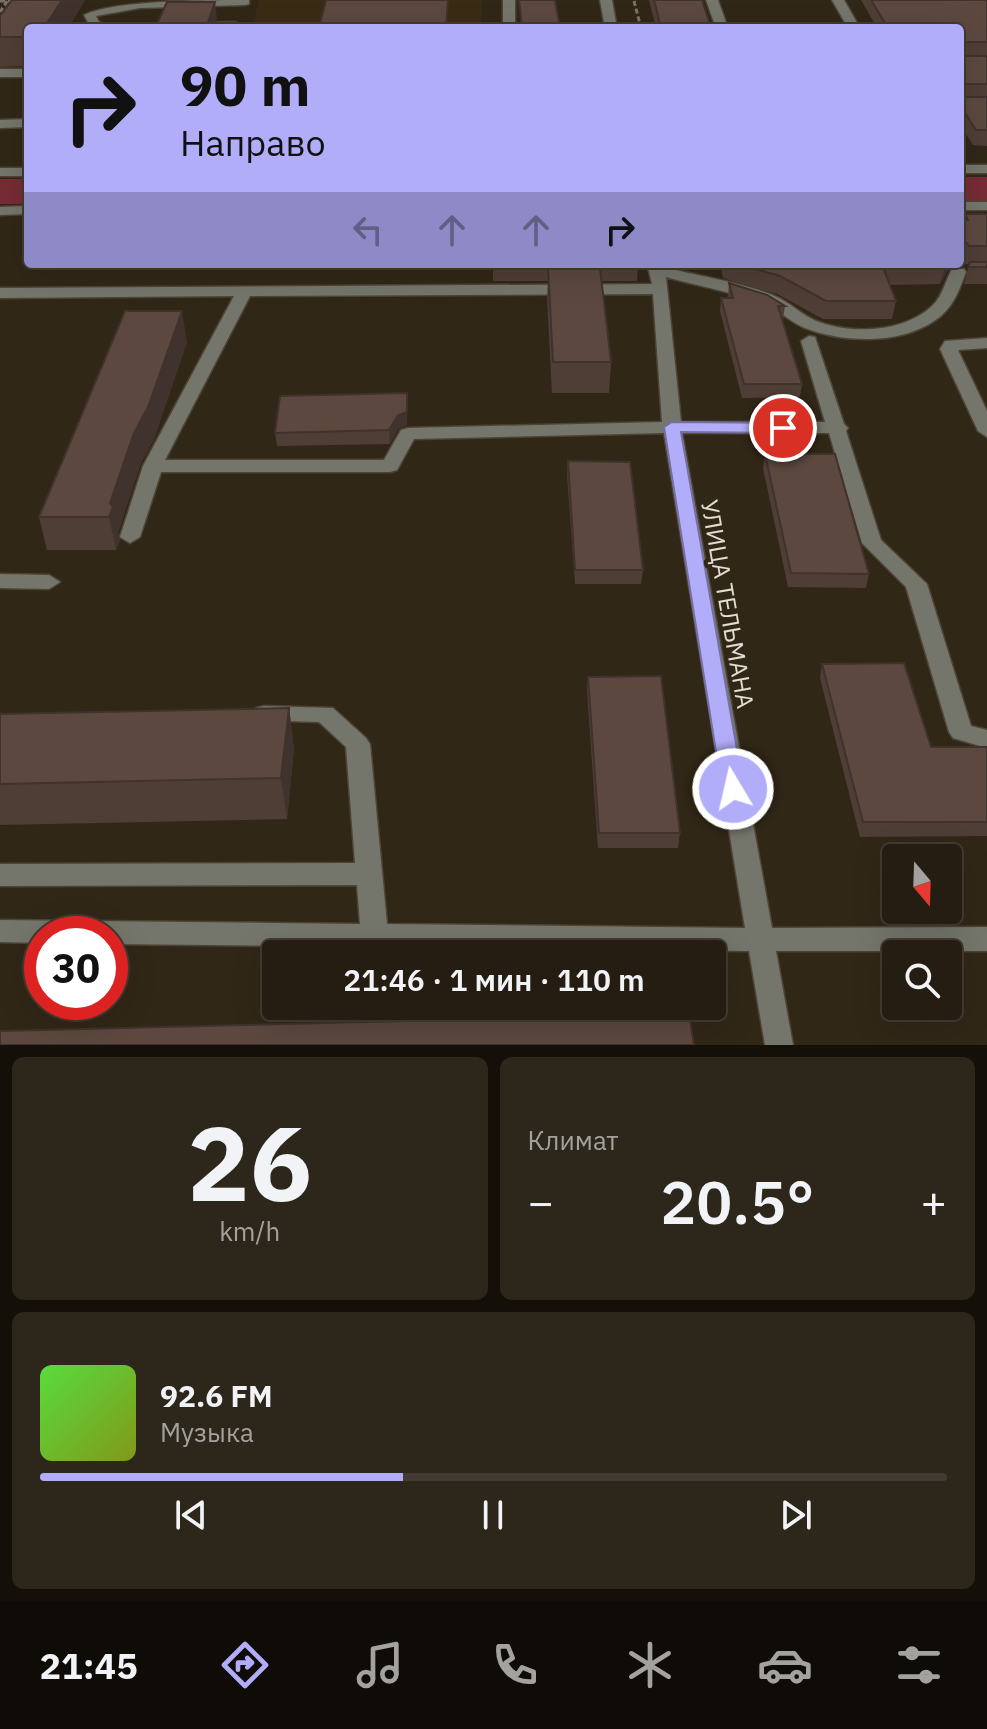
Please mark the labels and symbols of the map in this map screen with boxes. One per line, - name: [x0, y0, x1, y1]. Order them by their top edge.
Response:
- pin: [749, 394, 817, 462]
- street label: УЛИЦА ТЕЛЬМАНА: [694, 497, 762, 711]
- position arrow: [691, 747, 775, 831]
- north arrow: [882, 844, 962, 924]
- speed limit sign: 30: [24, 916, 128, 1020]

